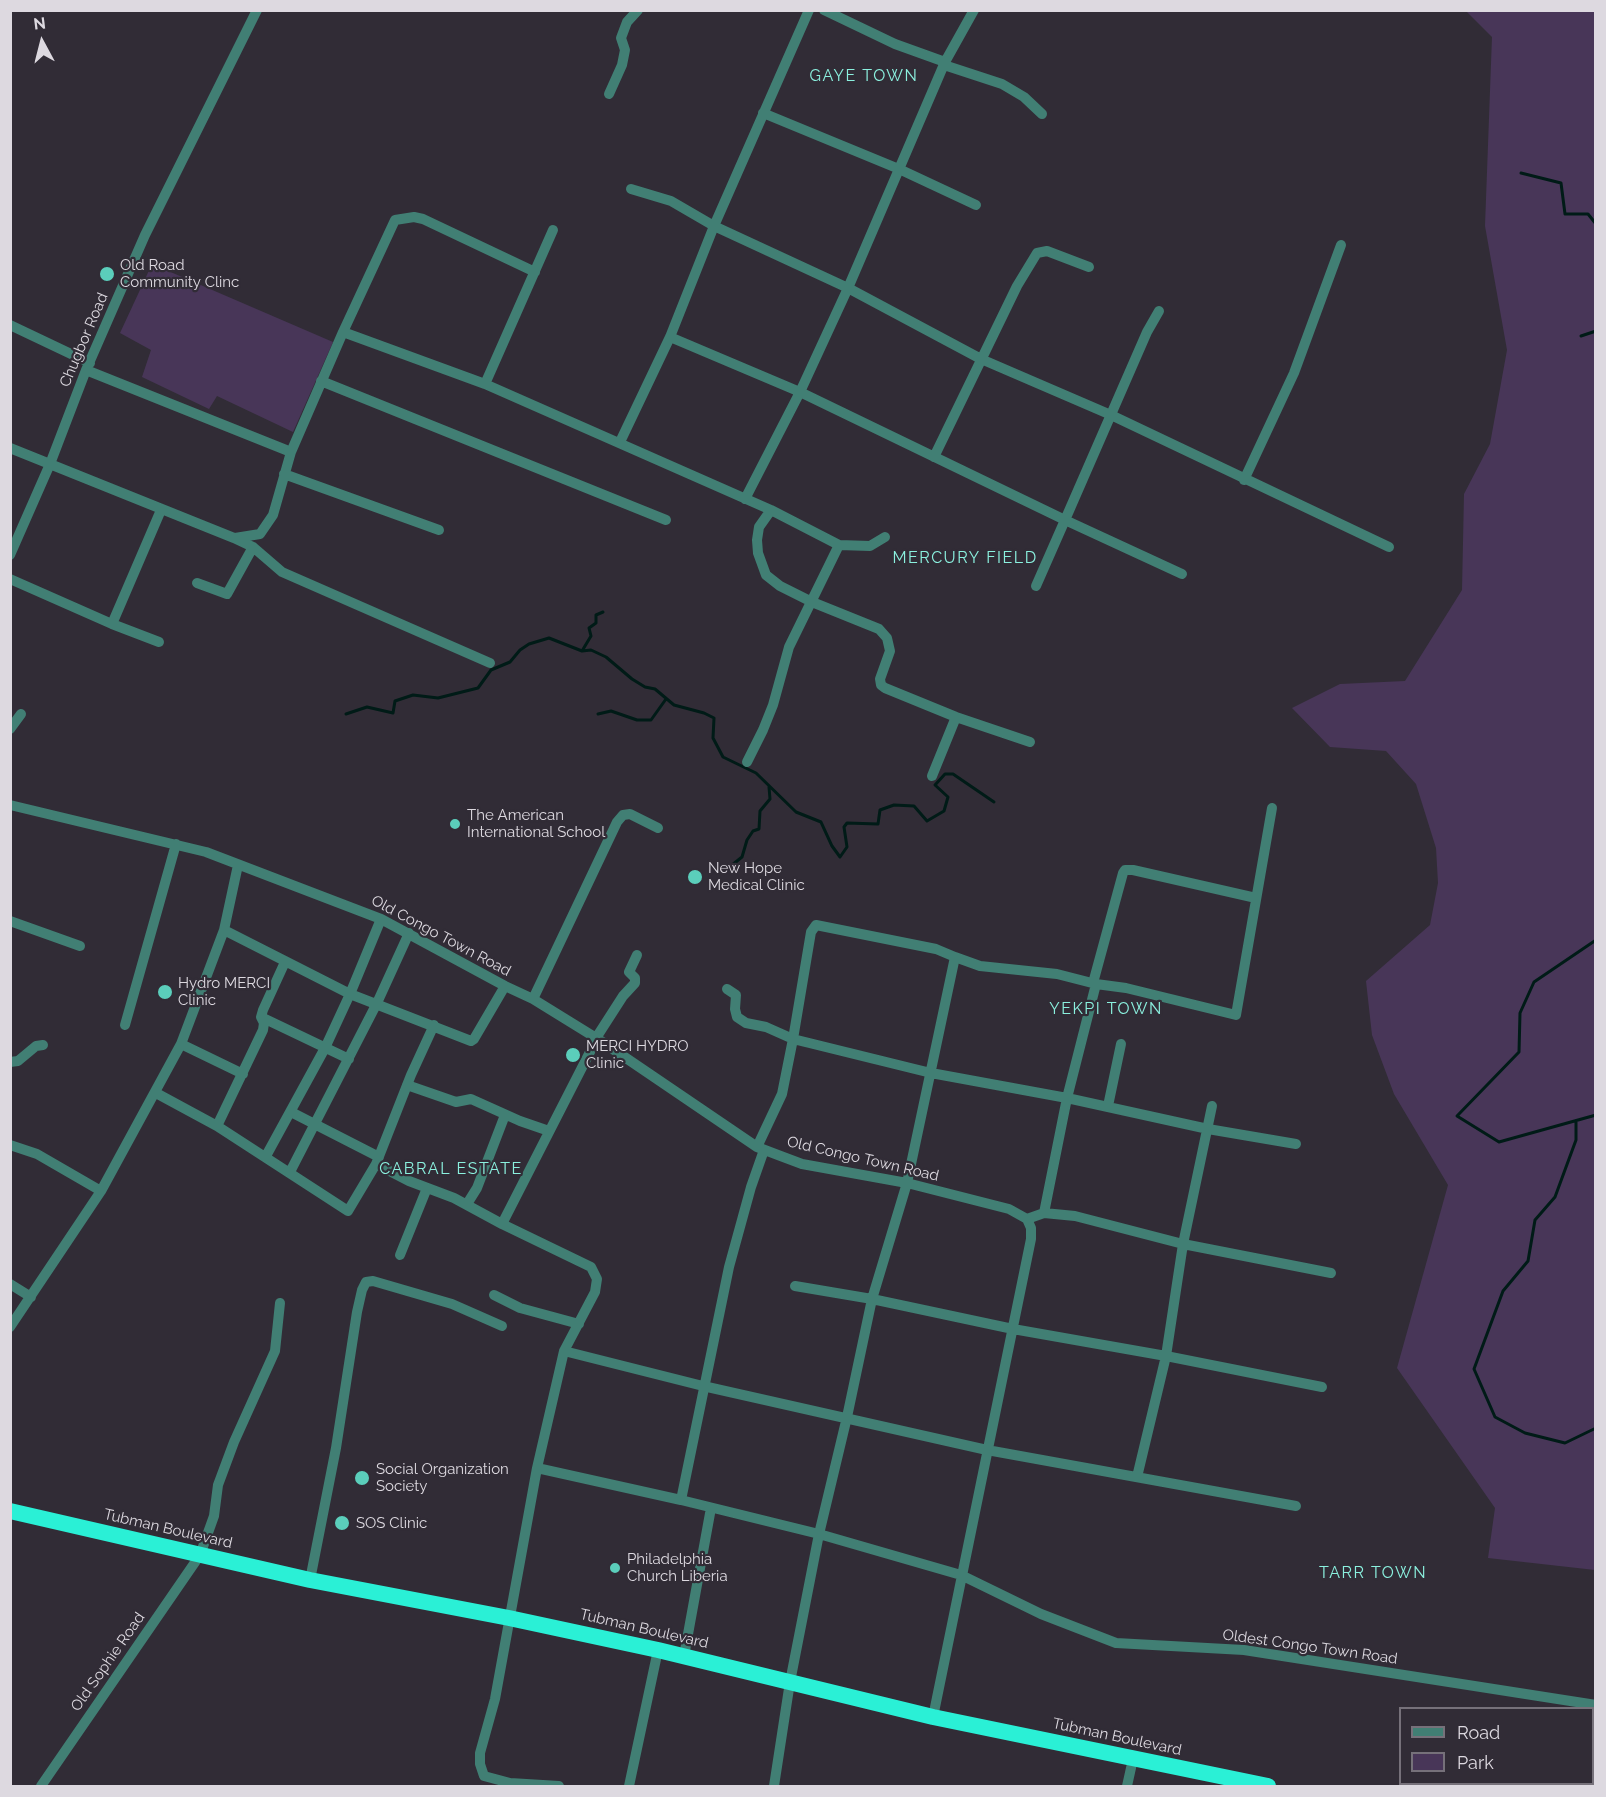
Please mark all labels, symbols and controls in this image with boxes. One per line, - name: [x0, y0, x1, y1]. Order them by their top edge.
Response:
- north arrow: [12, 12, 72, 72]
- text: N: [33, 13, 47, 34]
- district label: GAYE TOWN: [810, 66, 918, 86]
- place label: Old Road Community Clinc: [120, 256, 239, 291]
- marker: Old Road Community Clinc: [98, 265, 116, 283]
- street label: Chugbor Road: [56, 290, 112, 390]
- district label: MERCURY FIELD: [892, 548, 1038, 568]
- place label: The American International School: [467, 806, 605, 841]
- marker: The American International School: [448, 817, 462, 831]
- place label: New Hope Medical Clinic: [708, 859, 805, 894]
- marker: New Hope Medical Clinic: [686, 868, 704, 886]
- street label: Old Congo Town Road: [368, 892, 514, 980]
- place label: Hydro MERCI Clinic: [178, 974, 270, 1009]
- marker: Hydro MERCI Clinic: [156, 983, 174, 1001]
- district label: YEKPI TOWN: [1049, 999, 1163, 1019]
- place label: MERCI HYDRO Clinic: [586, 1037, 689, 1072]
- marker: MERCI HYDRO Clinic: [564, 1046, 582, 1064]
- street label: Old Congo Town Road: [785, 1133, 941, 1185]
- district label: CABRAL ESTATE: [379, 1159, 523, 1179]
- place label: Social Organization Society: [376, 1460, 509, 1495]
- marker: Social Organization Society: [353, 1469, 371, 1487]
- street label: Tubman Boulevard: [102, 1505, 234, 1553]
- marker: SOS Clinic: [333, 1514, 351, 1532]
- place label: SOS Clinic: [356, 1514, 427, 1532]
- place label: Philadelphia Church Liberia: [627, 1550, 728, 1585]
- marker: Philadelphia Church Liberia: [608, 1561, 622, 1575]
- district label: TARR TOWN: [1319, 1563, 1427, 1583]
- street label: Tubman Boulevard: [578, 1605, 710, 1653]
- street label: Old Sophie Road: [67, 1609, 149, 1715]
- street label: Oldest Congo Town Road: [1221, 1626, 1399, 1668]
- legend: [1399, 1707, 1594, 1785]
- street label: Tubman Boulevard: [1051, 1715, 1183, 1759]
- text: Road: [1457, 1722, 1500, 1743]
- text: Park: [1457, 1752, 1494, 1773]

